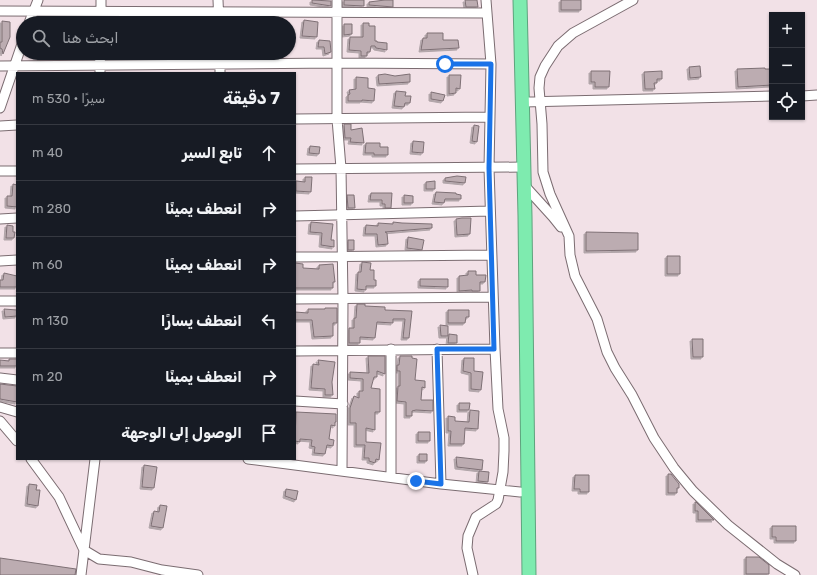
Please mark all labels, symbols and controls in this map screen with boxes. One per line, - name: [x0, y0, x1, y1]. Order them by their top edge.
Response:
- map controls: [769, 12, 805, 120]
- button: +: [769, 12, 805, 48]
- search box: [16, 16, 296, 60]
- icon: search: [30, 27, 52, 49]
- text: ابحث هنا: [62, 29, 119, 47]
- button: −: [769, 48, 805, 84]
- route start: [436, 55, 454, 73]
- button: locate: [769, 84, 805, 120]
- text: 7 دقيقة: [223, 88, 280, 108]
- text: سيرًا · 530 m: [32, 91, 105, 106]
- icon: ahead: [258, 142, 280, 164]
- text: تابع السير: [182, 144, 242, 162]
- text: 40 m: [32, 145, 63, 160]
- icon: right: [258, 198, 280, 220]
- text: انعطف يمينًا: [165, 200, 242, 218]
- text: 280 m: [32, 201, 71, 216]
- icon: right: [258, 254, 280, 276]
- text: انعطف يمينًا: [165, 256, 242, 274]
- text: 60 m: [32, 257, 63, 272]
- icon: left: [258, 310, 280, 332]
- text: انعطف يسارًا: [161, 312, 242, 330]
- text: 130 m: [32, 313, 68, 328]
- icon: right: [258, 366, 280, 388]
- text: انعطف يمينًا: [165, 368, 242, 386]
- text: 20 m: [32, 369, 63, 384]
- icon: arrive: [258, 422, 280, 444]
- text: الوصول إلى الوجهة: [121, 424, 242, 442]
- route end: [407, 472, 425, 490]

